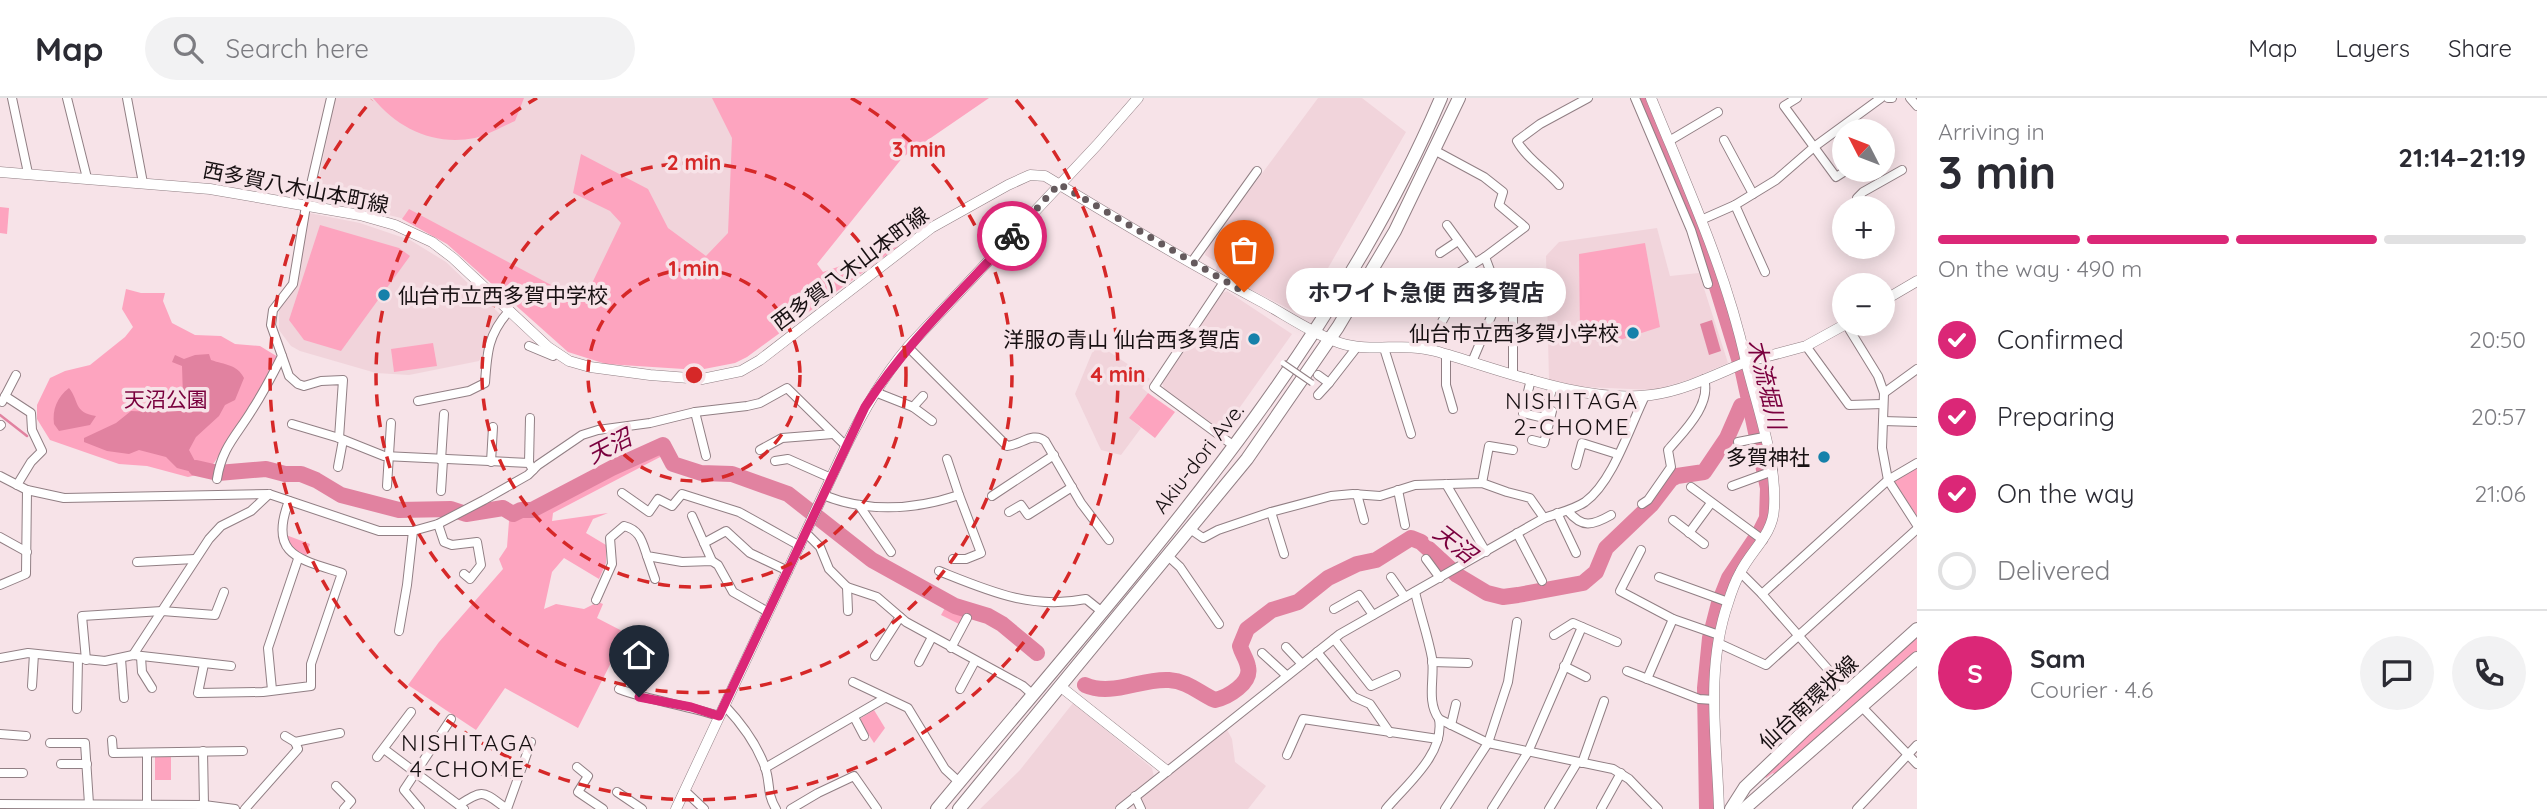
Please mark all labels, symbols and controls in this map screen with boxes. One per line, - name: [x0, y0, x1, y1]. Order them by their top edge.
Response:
- search box: [145, 17, 635, 80]
- text: Map: [35, 28, 103, 69]
- icon: search: [169, 29, 207, 67]
- text: Search here: [225, 32, 369, 65]
- text: Map: [2248, 33, 2297, 63]
- text: Layers: [2335, 33, 2410, 63]
- text: Share: [2448, 33, 2512, 63]
- text: Arriving in: [1938, 117, 2045, 146]
- north arrow: [1832, 119, 1895, 182]
- map controls: [1832, 119, 1895, 336]
- text: 3 min: [892, 136, 946, 162]
- text: 21:14–21:19: [2398, 141, 2526, 174]
- text: 3 min: [1938, 143, 2056, 201]
- text: 2 min: [667, 149, 721, 175]
- street label: 西多賀八木山本町線: [201, 156, 391, 218]
- button: +: [1832, 196, 1895, 259]
- street label: 西多賀八木山本町線: [767, 201, 933, 335]
- courier: [977, 201, 1047, 271]
- icon: bike: [993, 217, 1031, 255]
- pin: [1214, 220, 1274, 292]
- icon: bag: [1225, 231, 1263, 269]
- text: On the way · 490 m: [1938, 254, 2142, 283]
- text: 1 min: [669, 255, 719, 281]
- callout: ホワイト急便 西多賀店: [1286, 268, 1566, 316]
- button: −: [1832, 273, 1895, 336]
- text: ホワイト急便 西多賀店: [1308, 278, 1544, 307]
- place label: 仙台市立西多賀中学校: [398, 282, 608, 308]
- marker: 仙台市立西多賀中学校: [376, 287, 392, 303]
- place label: 仙台市立西多賀小学校: [1409, 320, 1619, 346]
- icon: check: [1938, 321, 1976, 359]
- text: Confirmed: [1997, 323, 2124, 356]
- marker: 仙台市立西多賀小学校: [1625, 325, 1641, 341]
- text: 20:50: [2469, 325, 2526, 354]
- place label: 洋服の青山 仙台西多賀店: [1003, 326, 1240, 352]
- marker: 洋服の青山 仙台西多賀店: [1246, 331, 1262, 347]
- water label: 木流堀川: [1742, 336, 1793, 435]
- text: 4 min: [1090, 361, 1146, 387]
- centre of rings: [682, 363, 706, 387]
- park label: 天沼公園: [124, 386, 208, 412]
- district label: NISHITAGA 2-CHOME: [1505, 386, 1639, 441]
- street label: Akiu-dori Ave.: [1147, 398, 1249, 518]
- icon: check: [1938, 398, 1976, 436]
- text: Preparing: [1997, 400, 2115, 433]
- text: 20:57: [2471, 402, 2526, 431]
- water label: 天沼: [582, 421, 639, 469]
- place label: 多賀神社: [1726, 444, 1810, 470]
- marker: 多賀神社: [1816, 449, 1832, 465]
- icon: check: [1938, 475, 1976, 513]
- text: On the way: [1997, 477, 2135, 510]
- text: 21:06: [2474, 479, 2526, 508]
- water label: 天沼: [1428, 517, 1484, 570]
- text: Delivered: [1997, 554, 2110, 587]
- pin: [609, 625, 669, 697]
- icon: home: [620, 636, 658, 674]
- button: chat: [2360, 636, 2434, 710]
- button: phone: [2452, 636, 2526, 710]
- text: Sam: [2030, 642, 2086, 675]
- street label: 仙台南環状線: [1753, 650, 1863, 754]
- text: S: [1967, 657, 1983, 690]
- text: Courier · 4.6: [2030, 675, 2153, 704]
- district label: NISHITAGA 4-CHOME: [401, 728, 535, 783]

